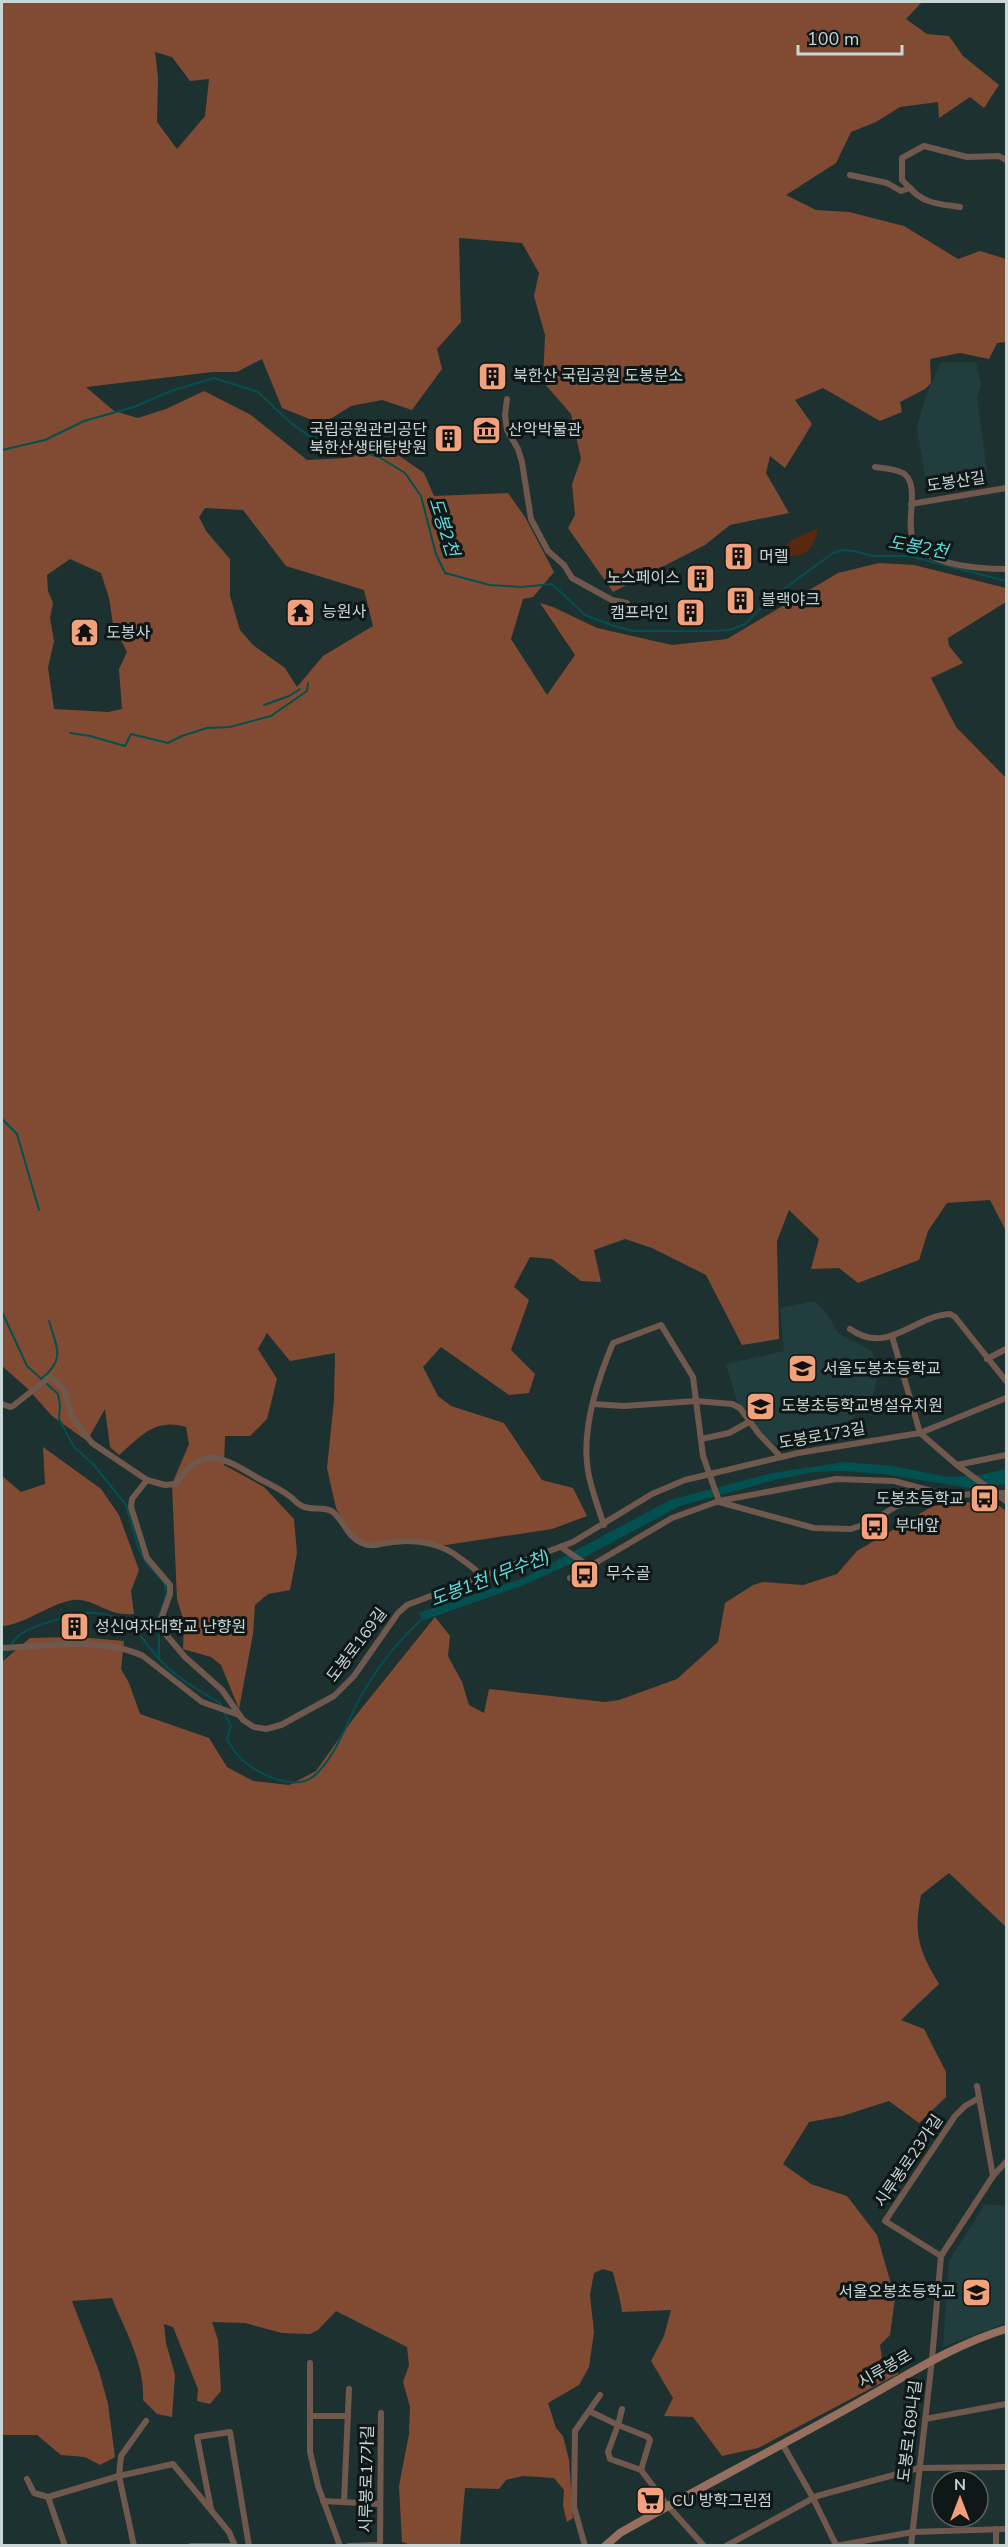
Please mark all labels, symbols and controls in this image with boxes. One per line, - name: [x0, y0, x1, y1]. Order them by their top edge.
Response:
- scale bar: [798, 18, 902, 56]
- text: 100 m: [807, 27, 859, 51]
- building icon: 북한산 국립공원 도봉분소: [476, 360, 508, 392]
- place label: 북한산 국립공원 도봉분소: [513, 365, 683, 387]
- museum icon: 산악박물관: [471, 414, 503, 446]
- place label: 국립공원관리공단 북한산생태탐방원: [309, 419, 427, 459]
- place label: 산악박물관: [508, 419, 582, 441]
- building icon: 국립공원관리공단 북한산생태탐방원: [432, 423, 464, 455]
- street label: 도봉산길: [925, 467, 987, 497]
- water label: 도봉2천: [423, 495, 466, 562]
- water label: 도봉2천: [886, 530, 952, 564]
- building icon: 머렐: [722, 541, 754, 573]
- place label: 머렐: [759, 546, 788, 568]
- building icon: 노스페이스: [685, 562, 717, 594]
- place label: 노스페이스: [606, 567, 680, 589]
- building icon: 블랙야크: [724, 584, 756, 616]
- place label: 블랙야크: [761, 589, 820, 611]
- temple icon: 능원사: [285, 596, 317, 628]
- building icon: 캠프라인: [674, 597, 706, 629]
- place label: 능원사: [322, 601, 366, 623]
- place label: 캠프라인: [610, 602, 669, 624]
- temple icon: 도봉사: [69, 617, 101, 649]
- place label: 도봉사: [106, 622, 150, 644]
- school or university icon: 서울도봉초등학교: [786, 1353, 818, 1385]
- place label: 서울도봉초등학교: [823, 1358, 941, 1380]
- school or university icon: 도봉초등학교병설유치원: [744, 1390, 776, 1422]
- place label: 도봉초등학교병설유치원: [781, 1395, 943, 1417]
- street label: 도봉로173길: [777, 1418, 867, 1454]
- bus stop icon: 도봉초등학교: [969, 1483, 1001, 1515]
- place label: 도봉초등학교: [876, 1488, 964, 1510]
- bus stop icon: 부대앞: [858, 1510, 890, 1542]
- place label: 부대앞: [895, 1515, 939, 1537]
- water label: 도봉1천 (무수천): [427, 1544, 553, 1612]
- bus stop icon: 무수골: [569, 1558, 601, 1590]
- place label: 무수골: [606, 1563, 650, 1585]
- street label: 도봉로169길: [322, 1603, 392, 1687]
- building icon: 성신여자대학교 난향원: [58, 1611, 90, 1643]
- place label: 성신여자대학교 난향원: [95, 1616, 246, 1638]
- street label: 시루봉로23가길: [870, 2110, 948, 2212]
- school or university icon: 서울오봉초등학교: [961, 2276, 993, 2308]
- place label: 서울오봉초등학교: [838, 2281, 956, 2303]
- street label: 시루봉로: [854, 2345, 916, 2393]
- street label: 도봉로169나길: [893, 2379, 927, 2483]
- street label: 시루봉로17가길: [355, 2425, 379, 2533]
- north arrow: [930, 2469, 990, 2529]
- text: N: [954, 2474, 966, 2496]
- supermarket icon: CU 방학그린점: [635, 2485, 667, 2517]
- place label: CU 방학그린점: [672, 2490, 772, 2512]

